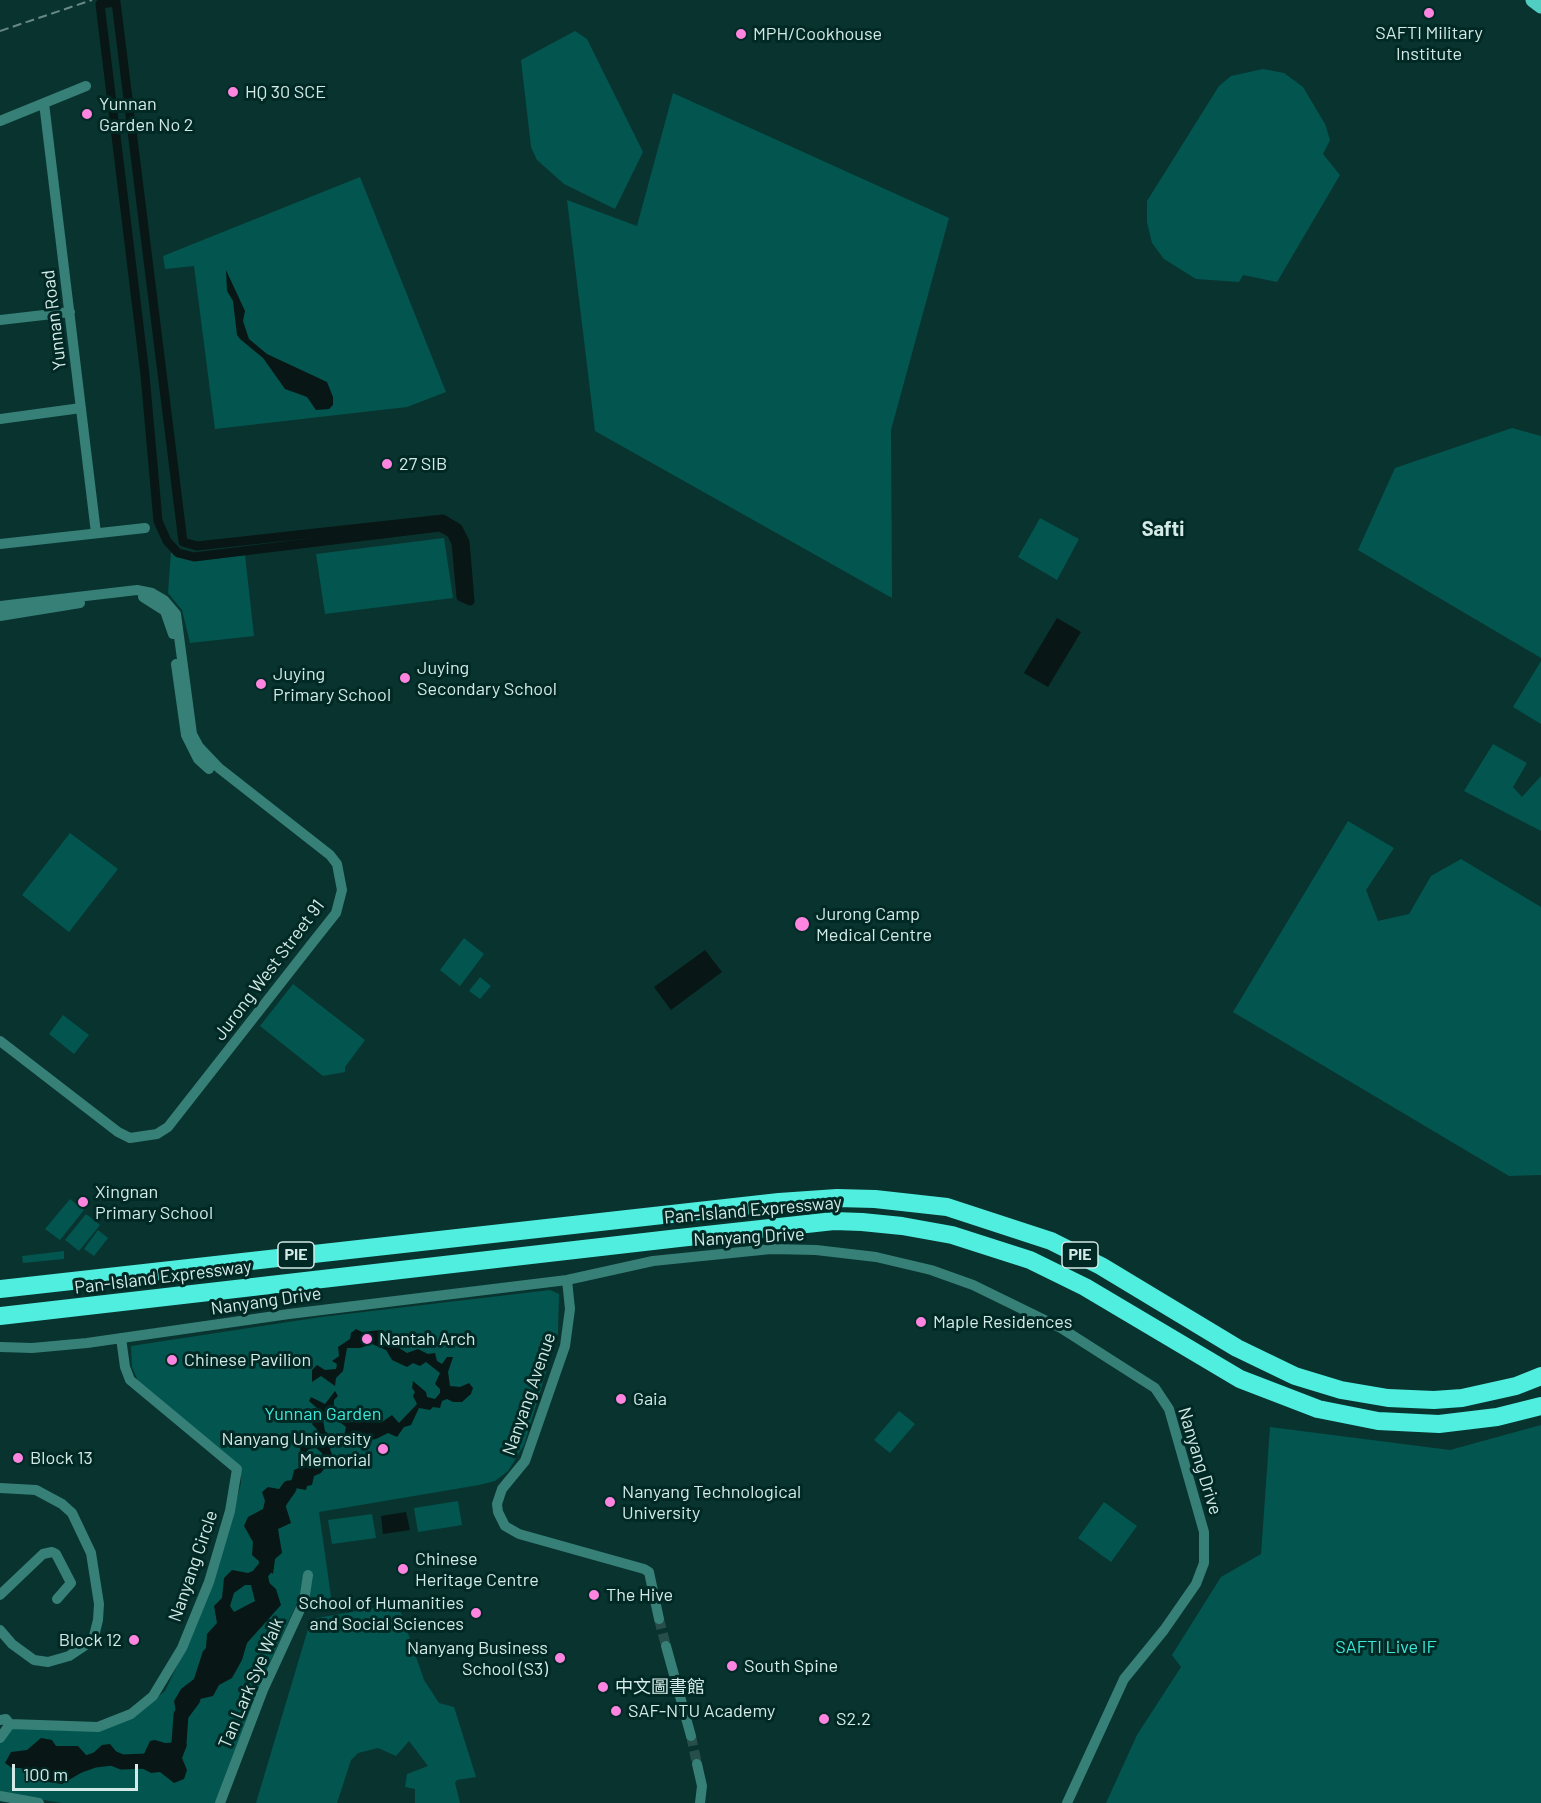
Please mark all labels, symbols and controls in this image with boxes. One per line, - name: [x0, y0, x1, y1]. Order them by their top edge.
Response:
- marker: SAFTI Military Institute: [1422, 6, 1436, 20]
- place label: SAFTI Military Institute: [1375, 22, 1483, 64]
- place label: MPH/Cookhouse: [753, 23, 882, 45]
- marker: MPH/Cookhouse: [734, 27, 748, 41]
- place label: HQ 30 SCE: [245, 81, 326, 103]
- marker: HQ 30 SCE: [226, 85, 240, 99]
- place label: Yunnan Garden No 2: [99, 93, 194, 136]
- marker: Yunnan Garden No 2: [80, 107, 94, 121]
- street label: Yunnan Road: [37, 269, 71, 371]
- place label: 27 SIB: [399, 453, 447, 475]
- marker: 27 SIB: [380, 457, 394, 471]
- district label: Safti: [1142, 517, 1184, 541]
- place label: Juying Secondary School: [417, 657, 557, 700]
- place label: Juying Primary School: [273, 663, 391, 706]
- marker: Juying Secondary School: [398, 671, 412, 685]
- marker: Juying Primary School: [254, 677, 268, 691]
- street label: Jurong West Street 91: [209, 895, 329, 1045]
- place label: Jurong Camp Medical Centre: [816, 903, 932, 946]
- marker: Jurong Camp Medical Centre: [793, 915, 811, 933]
- place label: Xingnan Primary School: [95, 1181, 213, 1224]
- street label: Pan-Island Expressway: [663, 1191, 843, 1229]
- marker: Xingnan Primary School: [76, 1195, 90, 1209]
- street label: Nanyang Drive: [693, 1223, 805, 1251]
- road number: PIE: [278, 1242, 314, 1268]
- road number: PIE: [1062, 1242, 1098, 1268]
- street label: Pan-Island Expressway: [73, 1255, 253, 1299]
- street label: Nanyang Drive: [209, 1283, 323, 1319]
- place label: Maple Residences: [933, 1311, 1072, 1333]
- marker: Maple Residences: [914, 1315, 928, 1329]
- place label: Nantah Arch: [379, 1328, 476, 1350]
- street label: Nanyang Avenue: [498, 1330, 560, 1458]
- marker: Nantah Arch: [360, 1332, 374, 1346]
- place label: Chinese Pavilion: [184, 1349, 311, 1371]
- marker: Chinese Pavilion: [165, 1353, 179, 1367]
- place label: Gaia: [633, 1388, 667, 1410]
- marker: Gaia: [614, 1392, 628, 1406]
- park label: Yunnan Garden: [265, 1403, 381, 1425]
- street label: Nanyang Drive: [1173, 1405, 1227, 1517]
- place label: Nanyang University Memorial: [221, 1428, 371, 1470]
- marker: Nanyang University Memorial: [376, 1442, 390, 1456]
- place label: Block 13: [30, 1447, 93, 1469]
- marker: Block 13: [11, 1451, 25, 1465]
- place label: Nanyang Technological University: [622, 1481, 801, 1524]
- marker: Nanyang Technological University: [603, 1495, 617, 1509]
- street label: Nanyang Circle: [164, 1508, 222, 1624]
- place label: Chinese Heritage Centre: [415, 1548, 539, 1590]
- marker: Chinese Heritage Centre: [396, 1562, 410, 1576]
- place label: The Hive: [606, 1584, 673, 1606]
- marker: The Hive: [587, 1588, 601, 1602]
- place label: School of Humanities and Social Sciences: [298, 1592, 464, 1634]
- marker: School of Humanities and Social Sciences: [469, 1606, 483, 1620]
- street label: Tan Lark Sye Walk: [214, 1614, 288, 1752]
- place label: Block 12: [59, 1629, 122, 1651]
- marker: Block 12: [127, 1633, 141, 1647]
- park label: SAFTI Live IF: [1335, 1636, 1437, 1658]
- place label: Nanyang Business School (S3): [407, 1637, 548, 1680]
- marker: Nanyang Business School (S3): [553, 1651, 567, 1665]
- place label: South Spine: [744, 1655, 838, 1677]
- marker: South Spine: [725, 1659, 739, 1673]
- place label: 中文圖書館: [615, 1676, 705, 1698]
- marker: 中文圖書館: [596, 1680, 610, 1694]
- place label: SAF-NTU Academy: [628, 1700, 775, 1722]
- marker: SAF-NTU Academy: [609, 1704, 623, 1718]
- place label: S2.2: [836, 1708, 871, 1730]
- marker: S2.2: [817, 1712, 831, 1726]
- scale bar: [15, 1752, 141, 1790]
- text: 100 m: [23, 1763, 68, 1785]

